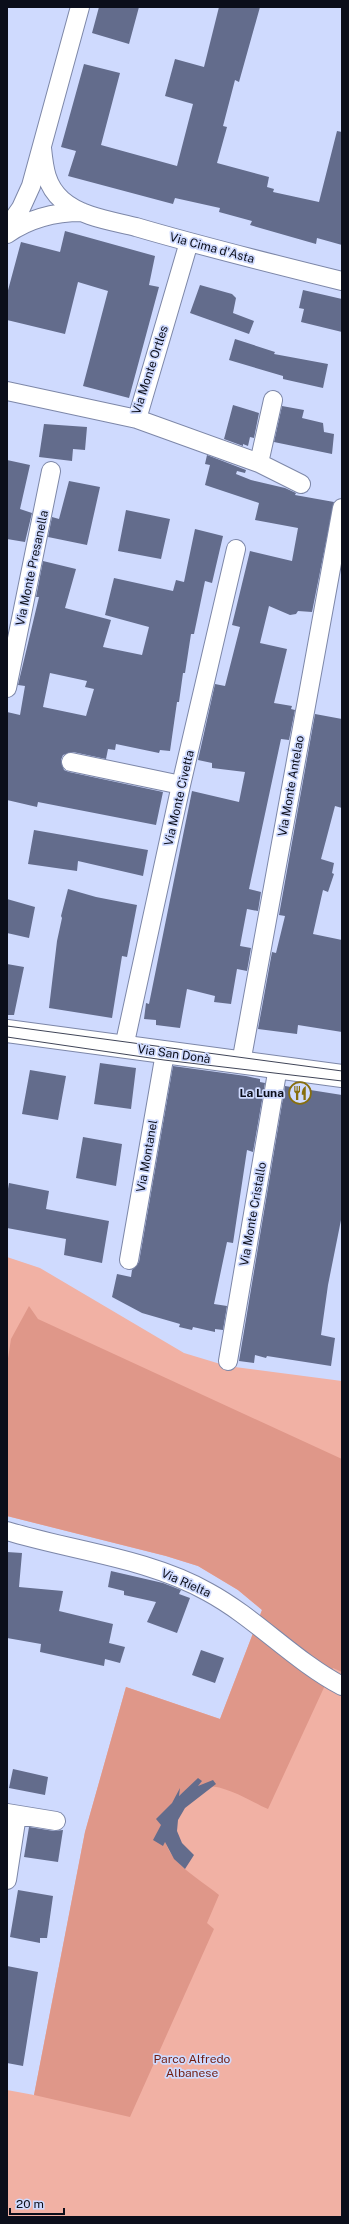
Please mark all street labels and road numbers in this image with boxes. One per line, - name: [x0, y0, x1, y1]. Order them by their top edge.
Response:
- street label: Via Cima d'Asta: [168, 230, 256, 266]
- street label: Via Monte Ortles: [129, 324, 171, 416]
- street label: Via Monte Presanella: [13, 509, 51, 627]
- street label: Via Monte Antelao: [275, 734, 307, 838]
- street label: Via Monte Civetta: [161, 749, 197, 847]
- street label: Via San Donà: [137, 1042, 211, 1066]
- street label: Via Montanel: [134, 1118, 160, 1193]
- street label: Via Monte Cristallo: [237, 1161, 269, 1267]
- street label: Via Rielta: [159, 1566, 213, 1600]

